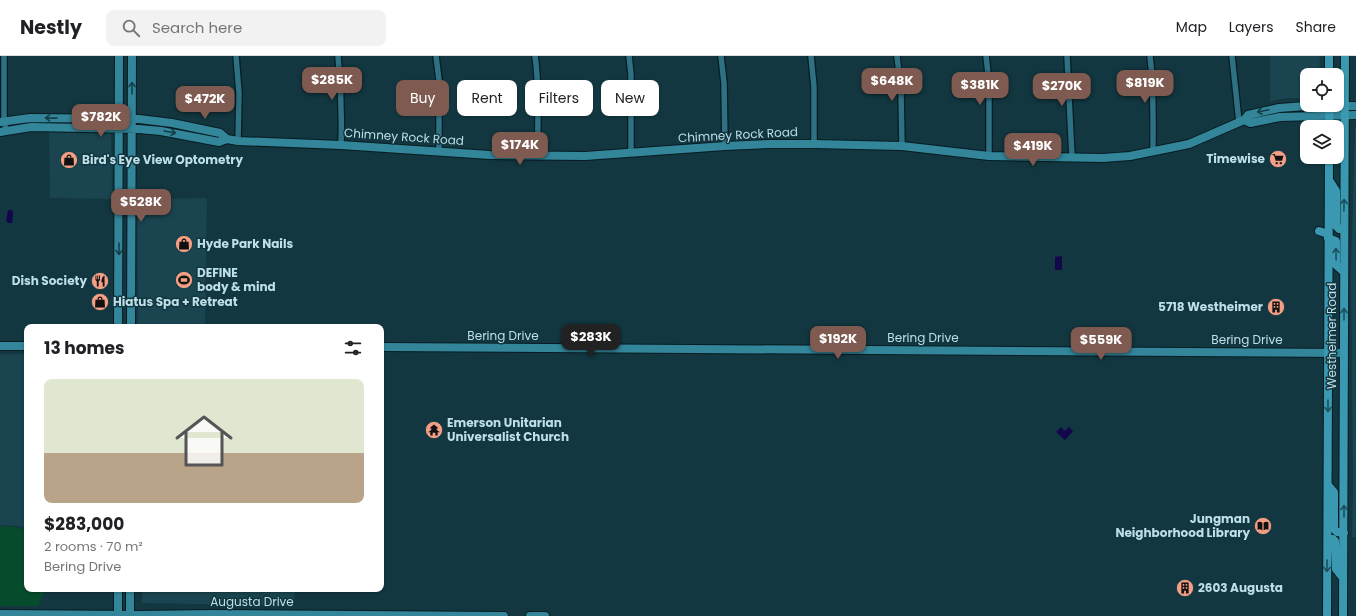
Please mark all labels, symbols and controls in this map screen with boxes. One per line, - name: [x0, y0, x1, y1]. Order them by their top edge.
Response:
- search box: [106, 10, 386, 46]
- text: Nestly: [20, 14, 82, 41]
- icon: search: [120, 17, 142, 39]
- text: Search here: [152, 17, 242, 38]
- text: Map: [1176, 17, 1207, 37]
- text: Layers: [1229, 17, 1273, 37]
- text: Share: [1295, 17, 1336, 37]
- pin: $285K: [304, 67, 360, 101]
- pin: $648K: [864, 68, 920, 102]
- map controls: [1300, 68, 1344, 164]
- button: locate: [1300, 68, 1344, 112]
- text: $285K: [311, 70, 353, 89]
- pin: $819K: [1117, 70, 1173, 104]
- text: $648K: [870, 71, 914, 90]
- pin: $381K: [952, 72, 1008, 106]
- pin: $270K: [1034, 73, 1090, 107]
- text: $819K: [1126, 73, 1164, 92]
- text: $381K: [961, 75, 999, 94]
- text: $270K: [1042, 76, 1082, 95]
- chip: Buy: [396, 80, 449, 116]
- chip: Rent: [457, 80, 517, 116]
- chip: Filters: [525, 80, 593, 116]
- chip: New: [601, 80, 659, 116]
- one-way arrow: [128, 82, 136, 95]
- pin: $472K: [177, 86, 233, 120]
- text: $472K: [185, 89, 225, 108]
- pin: $782K: [73, 104, 129, 138]
- text: $782K: [81, 107, 121, 126]
- one-way arrow: [1257, 108, 1270, 116]
- one-way arrow: [45, 114, 58, 122]
- button: layers: [1300, 120, 1344, 164]
- street label: Chimney Rock Road: [678, 123, 798, 146]
- street label: Chimney Rock Road: [343, 124, 465, 149]
- one-way arrow: [163, 128, 176, 136]
- pin: $174K: [492, 132, 548, 166]
- pin: $419K: [1005, 133, 1061, 167]
- text: $174K: [501, 135, 539, 154]
- text: $419K: [1013, 136, 1053, 155]
- supermarket icon: Timewise: [1268, 149, 1288, 169]
- shop icon: Bird's Eye View Optometry: [59, 150, 79, 170]
- place label: Timewise: [1206, 150, 1266, 167]
- place label: Bird's Eye View Optometry: [82, 151, 243, 168]
- pin: $528K: [113, 189, 169, 223]
- text: $528K: [120, 192, 162, 211]
- one-way arrow: [1340, 199, 1348, 212]
- shop icon: Hyde Park Nails: [174, 234, 194, 254]
- place label: Hyde Park Nails: [197, 235, 293, 252]
- one-way arrow: [115, 242, 123, 255]
- one-way arrow: [1332, 248, 1340, 261]
- place label: DEFINE body & mind: [197, 264, 276, 295]
- sports icon: DEFINE body & mind: [174, 270, 194, 290]
- restaurant icon: Dish Society: [90, 271, 110, 291]
- place label: Dish Society: [12, 272, 87, 289]
- street label: Westheimer Road: [1323, 283, 1340, 389]
- shop icon: Hiatus Spa + Retreat: [90, 292, 110, 312]
- place label: Hiatus Spa + Retreat: [113, 293, 238, 310]
- building icon: 5718 Westheimer: [1266, 297, 1286, 317]
- place label: 5718 Westheimer: [1158, 298, 1263, 315]
- one-way arrow: [1340, 308, 1348, 321]
- pin: $283K: [563, 324, 619, 358]
- pin: $192K: [810, 326, 866, 360]
- street label: Bering Drive: [467, 327, 539, 344]
- text: $283K: [570, 327, 612, 346]
- pin: $559K: [1073, 327, 1129, 361]
- text: $192K: [819, 329, 857, 348]
- street label: Bering Drive: [887, 329, 959, 346]
- text: $559K: [1080, 330, 1122, 349]
- street label: Bering Drive: [1211, 331, 1283, 348]
- text: 13 homes: [44, 336, 125, 360]
- icon: filters: [342, 337, 364, 359]
- one-way arrow: [1324, 399, 1332, 412]
- icon: home: [168, 405, 240, 477]
- place label: Emerson Unitarian Universalist Church: [447, 414, 569, 445]
- temple icon: Emerson Unitarian Universalist Church: [424, 420, 444, 440]
- one-way arrow: [1340, 505, 1348, 518]
- place label: Jungman Neighborhood Library: [1115, 510, 1250, 541]
- text: $283,000: [44, 512, 124, 536]
- library icon: Jungman Neighborhood Library: [1253, 516, 1273, 536]
- text: 2 rooms · 70 m²: [44, 537, 143, 556]
- text: Bering Drive: [44, 557, 121, 576]
- one-way arrow: [1323, 559, 1331, 572]
- building icon: 2603 Augusta: [1175, 578, 1195, 598]
- place label: 2603 Augusta: [1198, 579, 1283, 596]
- street label: Augusta Drive: [210, 593, 294, 610]

